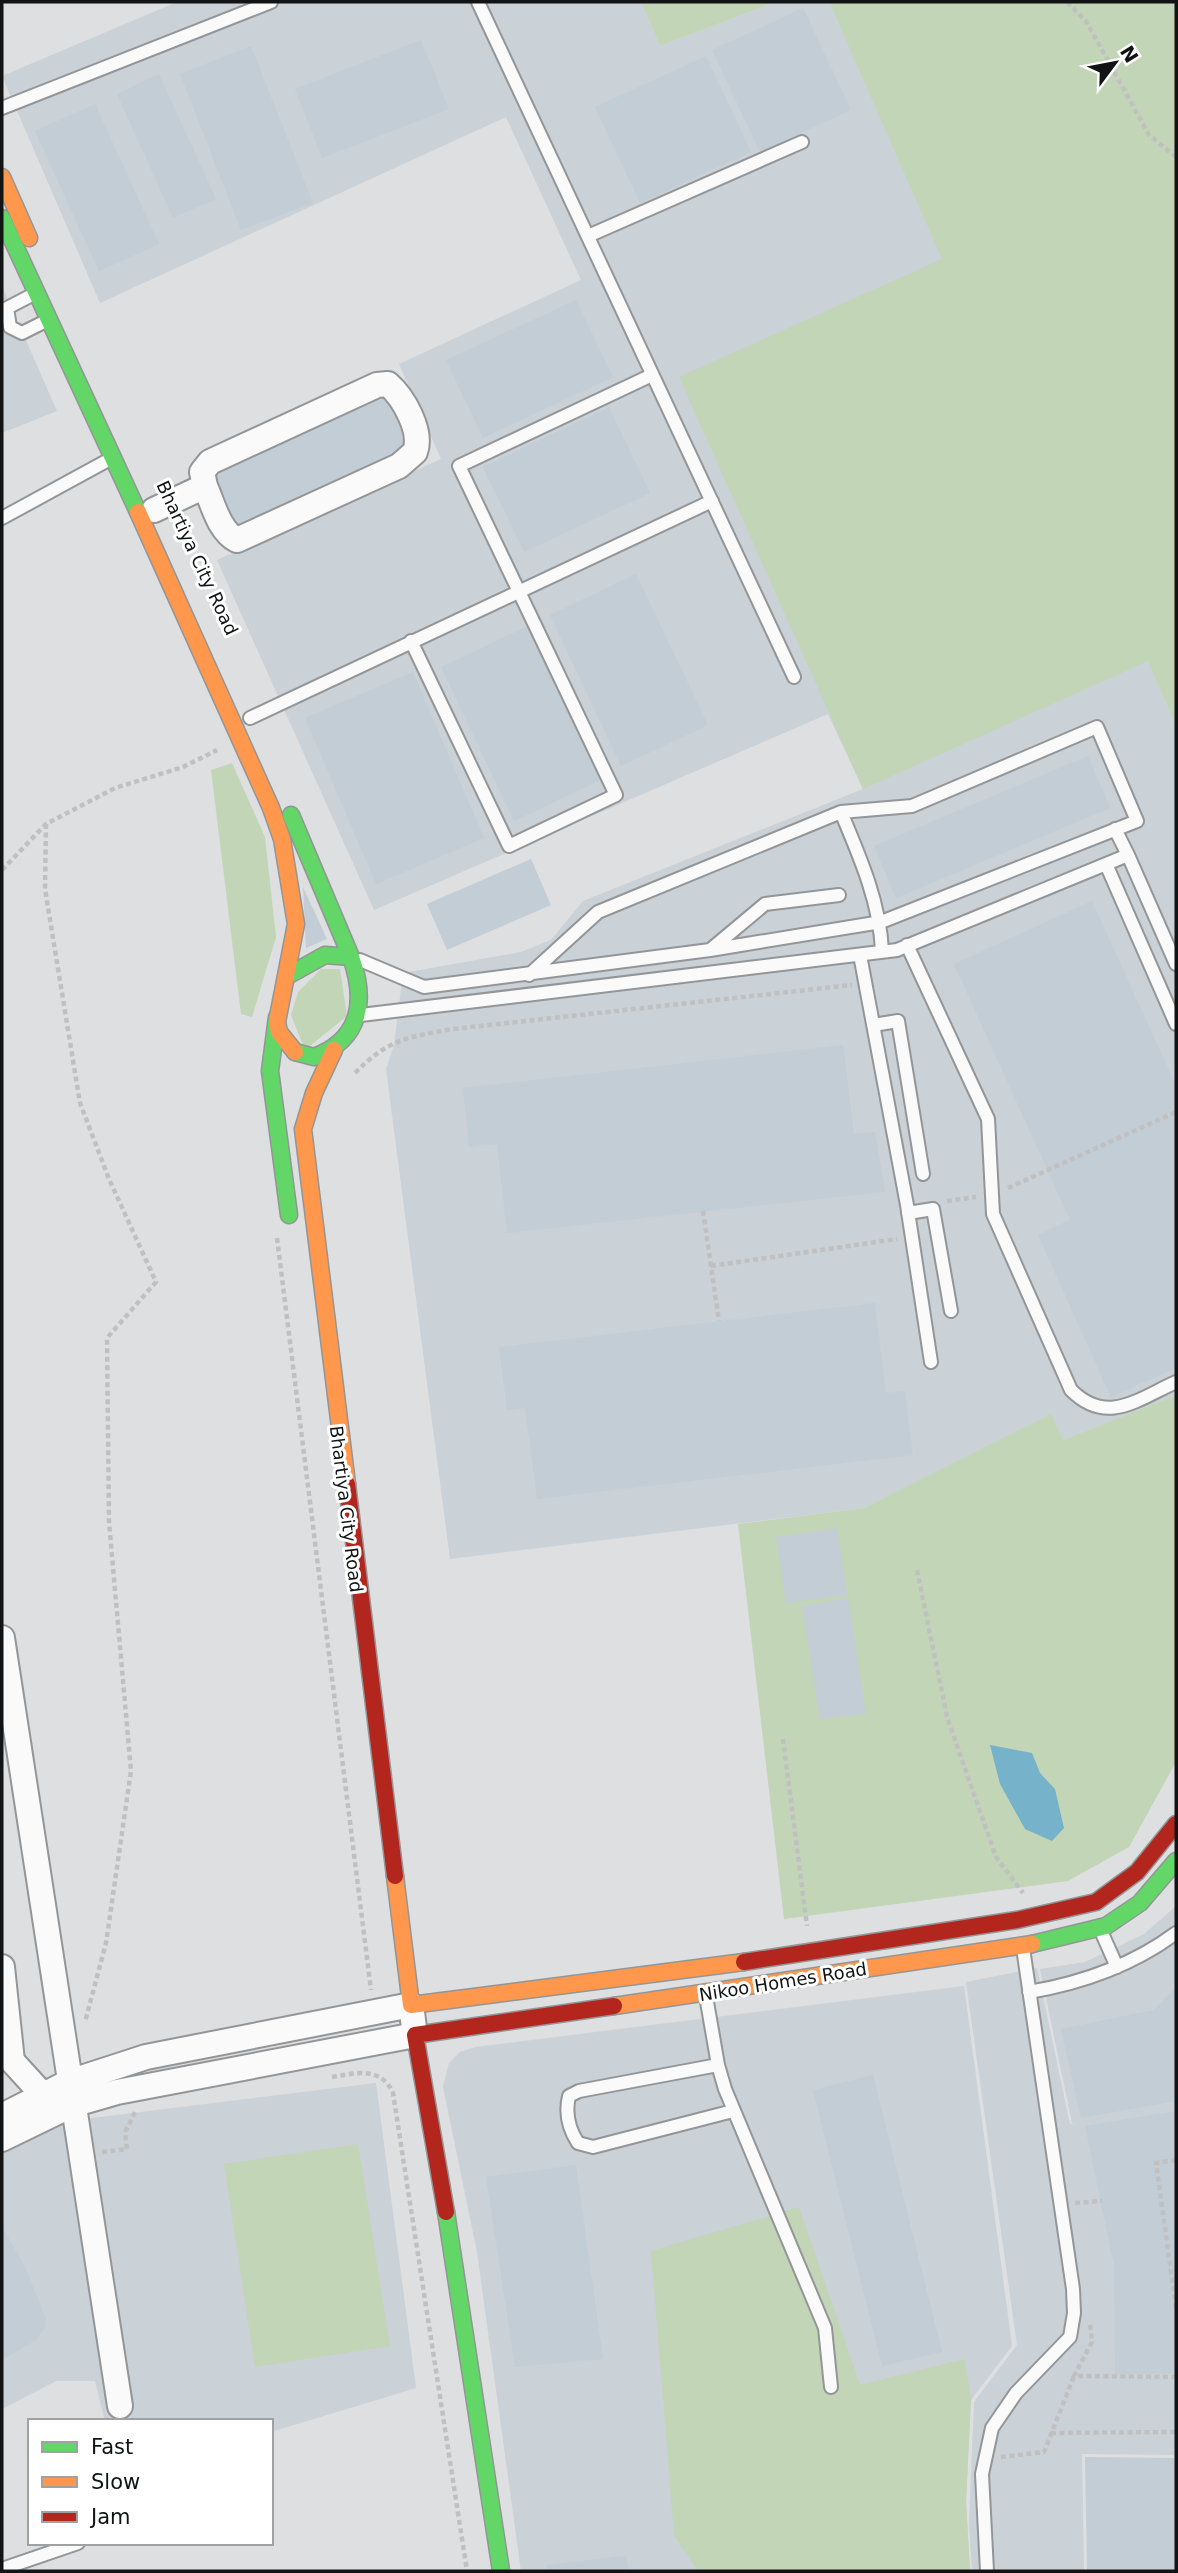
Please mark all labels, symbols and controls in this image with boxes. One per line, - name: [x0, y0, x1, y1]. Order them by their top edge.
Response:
- north arrow: [1080, 28, 1150, 98]
- text: N: [1116, 41, 1143, 67]
- street label: Bhartiya City Road: [152, 477, 242, 638]
- street label: Bhartiya City Road: [326, 1424, 367, 1594]
- street label: Nikoo Homes Road: [698, 1958, 868, 2005]
- legend: [28, 2419, 273, 2545]
- text: Fast: [91, 2435, 133, 2459]
- text: Slow: [91, 2470, 140, 2494]
- text: Jam: [89, 2505, 131, 2529]

